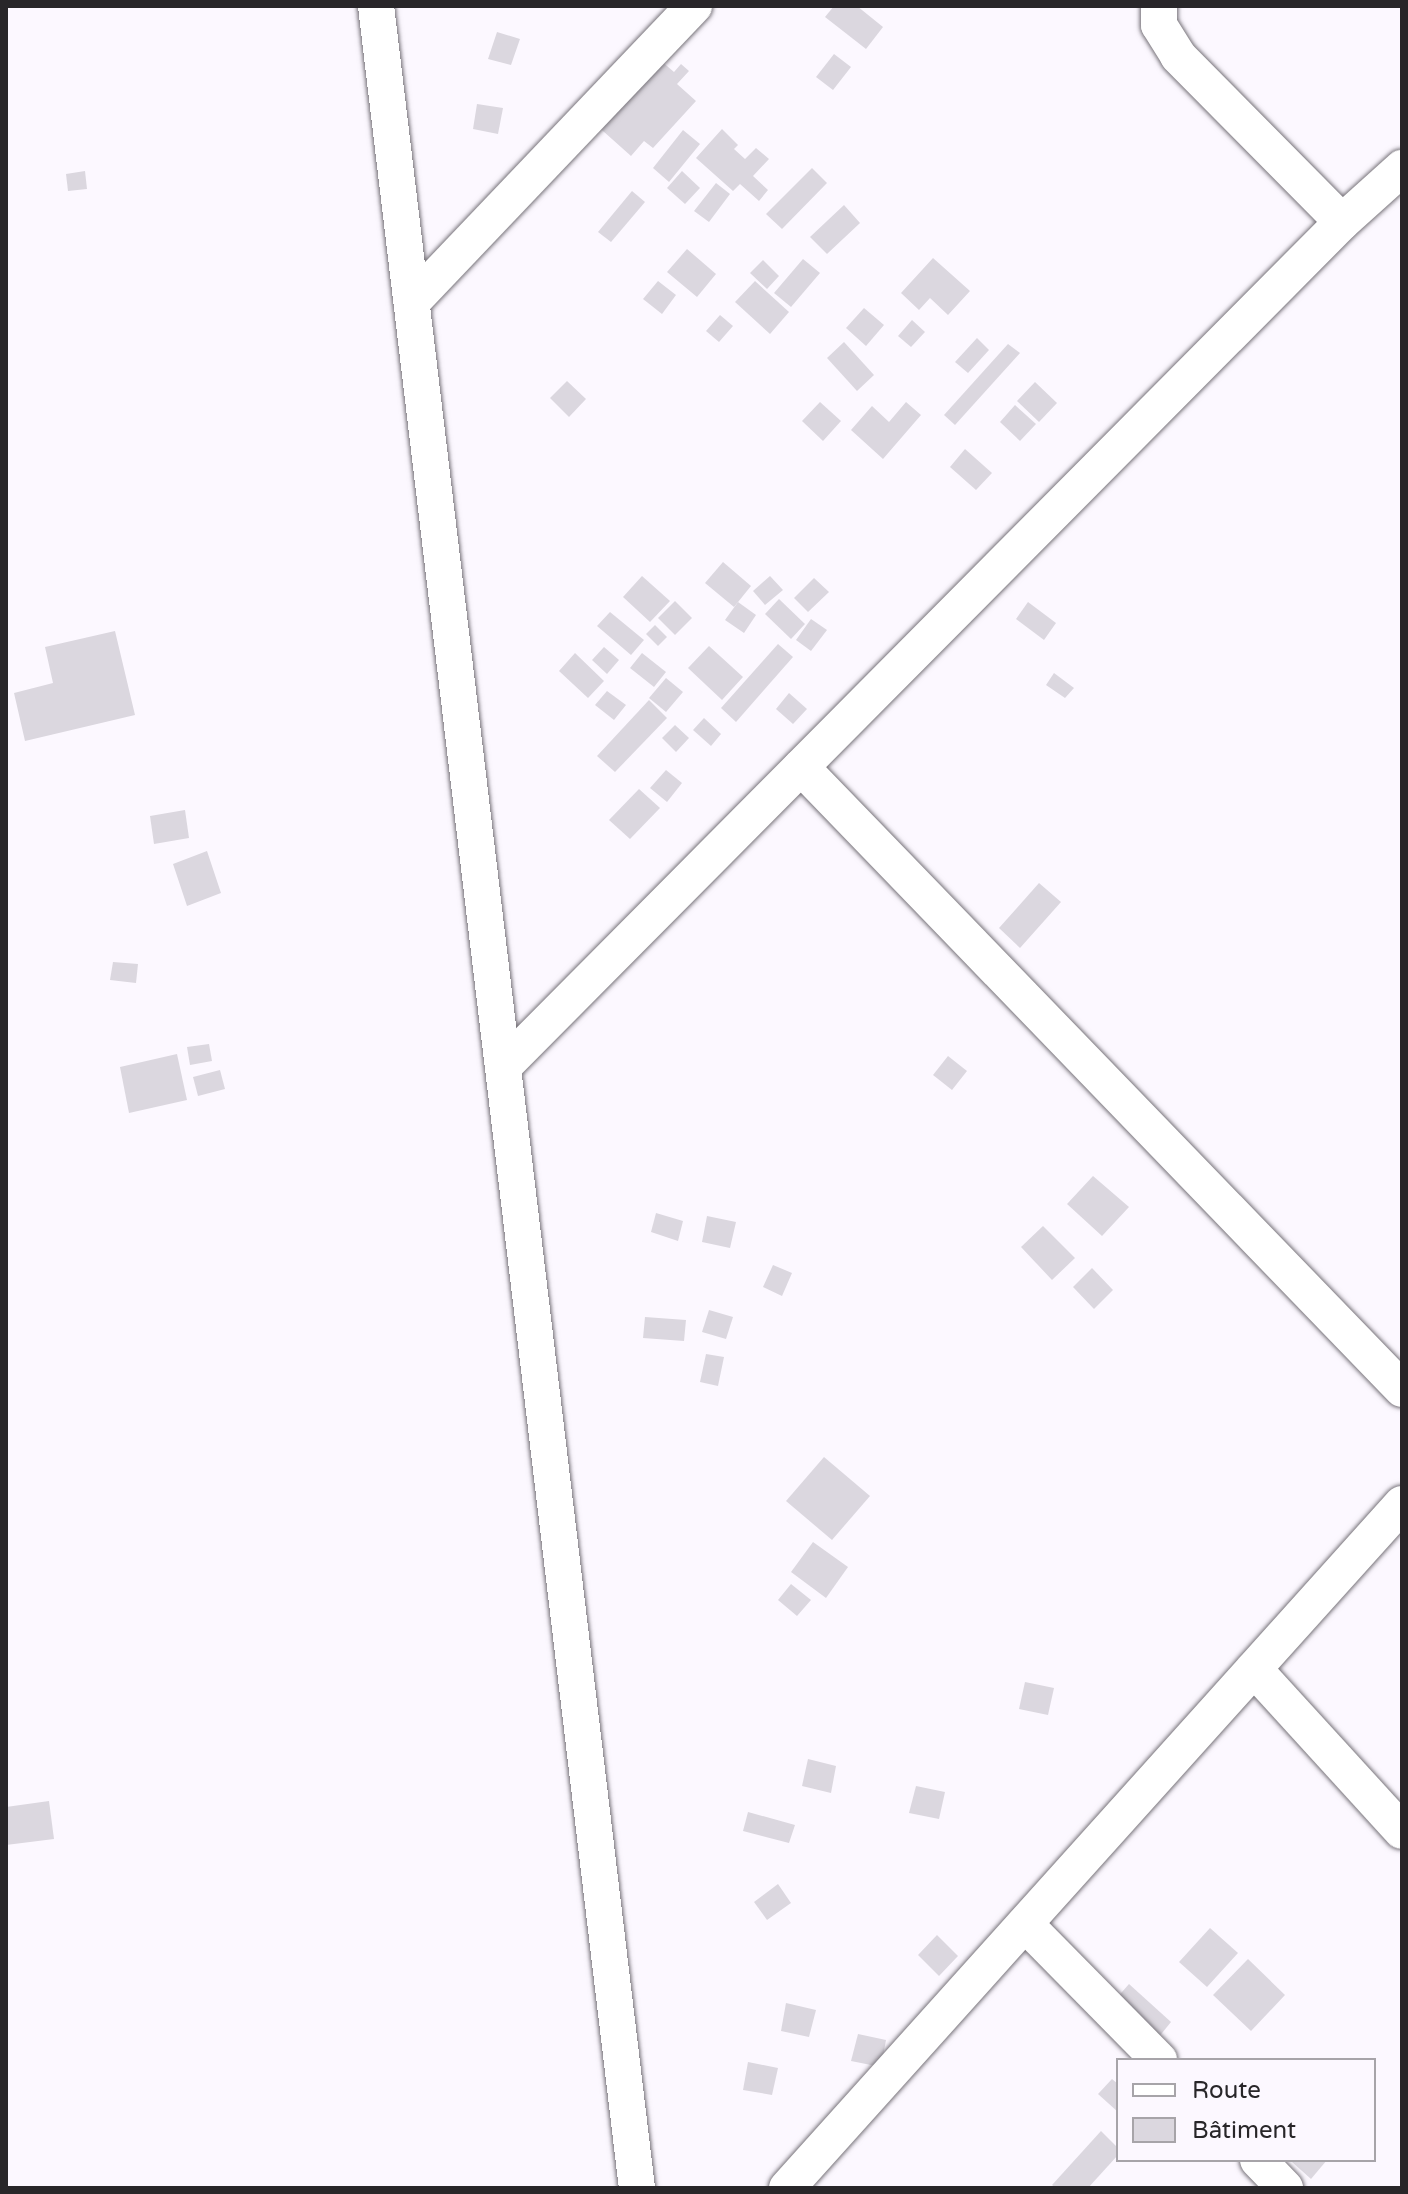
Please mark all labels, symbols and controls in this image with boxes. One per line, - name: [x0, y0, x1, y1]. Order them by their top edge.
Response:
- legend: [1116, 2058, 1376, 2162]
- text: Route: [1192, 2076, 1261, 2105]
- text: Bâtiment: [1192, 2116, 1296, 2145]

